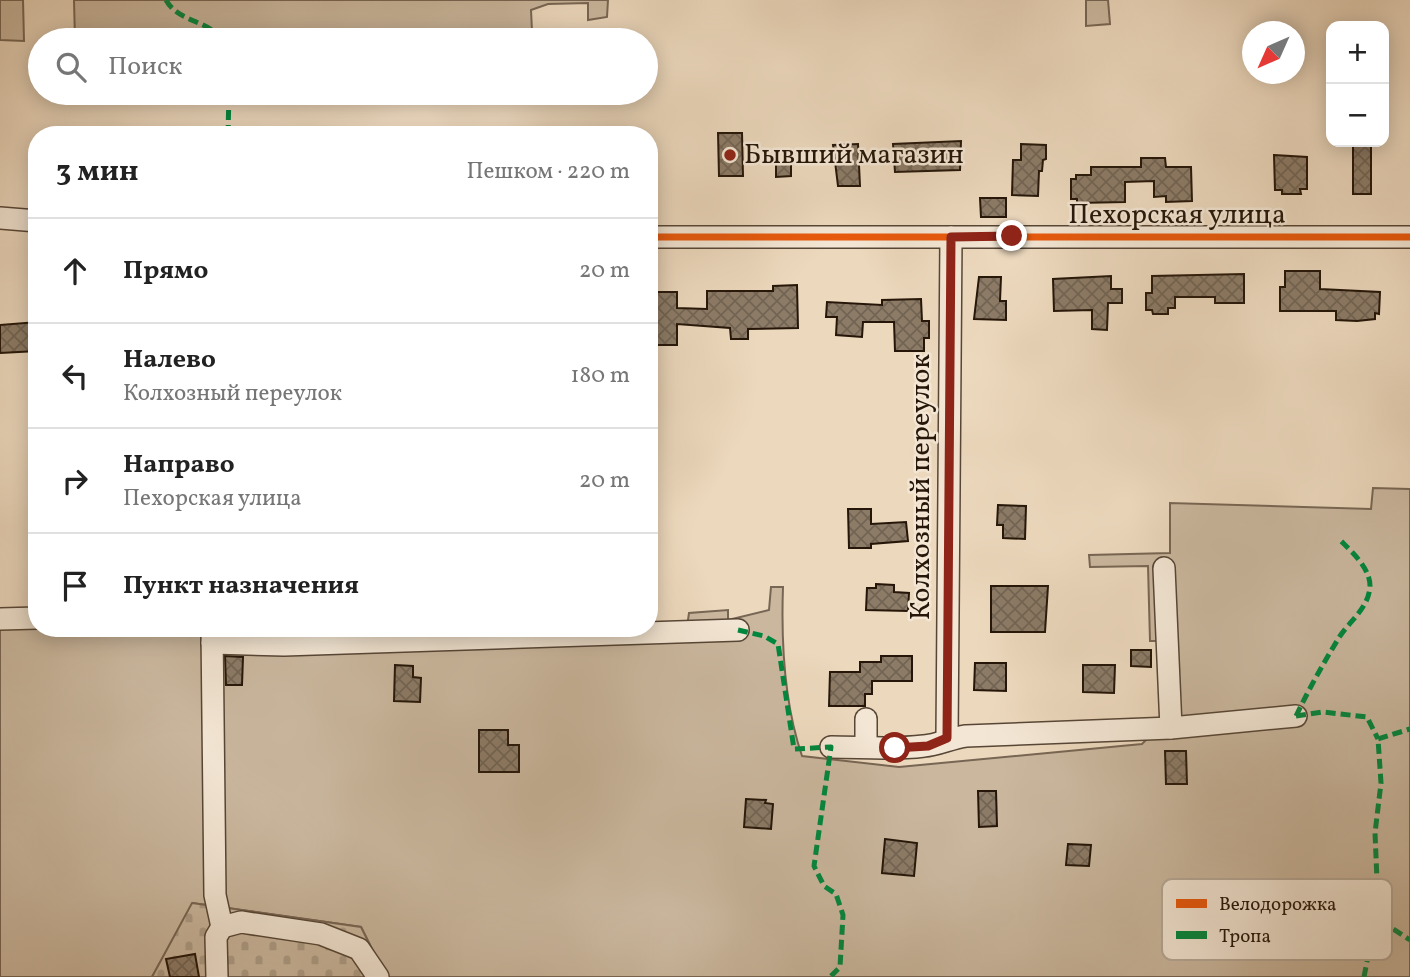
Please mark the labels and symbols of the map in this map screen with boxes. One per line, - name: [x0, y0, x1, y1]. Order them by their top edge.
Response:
- north arrow: [1242, 21, 1305, 84]
- place label: Бывший магазин: [744, 136, 964, 175]
- marker: Бывший магазин: [722, 147, 738, 163]
- street label: Пехорская улица: [1068, 196, 1286, 235]
- route end: [996, 220, 1027, 251]
- street label: Колхозный переулок: [902, 354, 941, 620]
- route start: [879, 732, 910, 763]
- legend: [1162, 879, 1392, 960]
- text: Велодорожка: [1219, 892, 1337, 918]
- text: Тропа: [1219, 924, 1271, 950]

